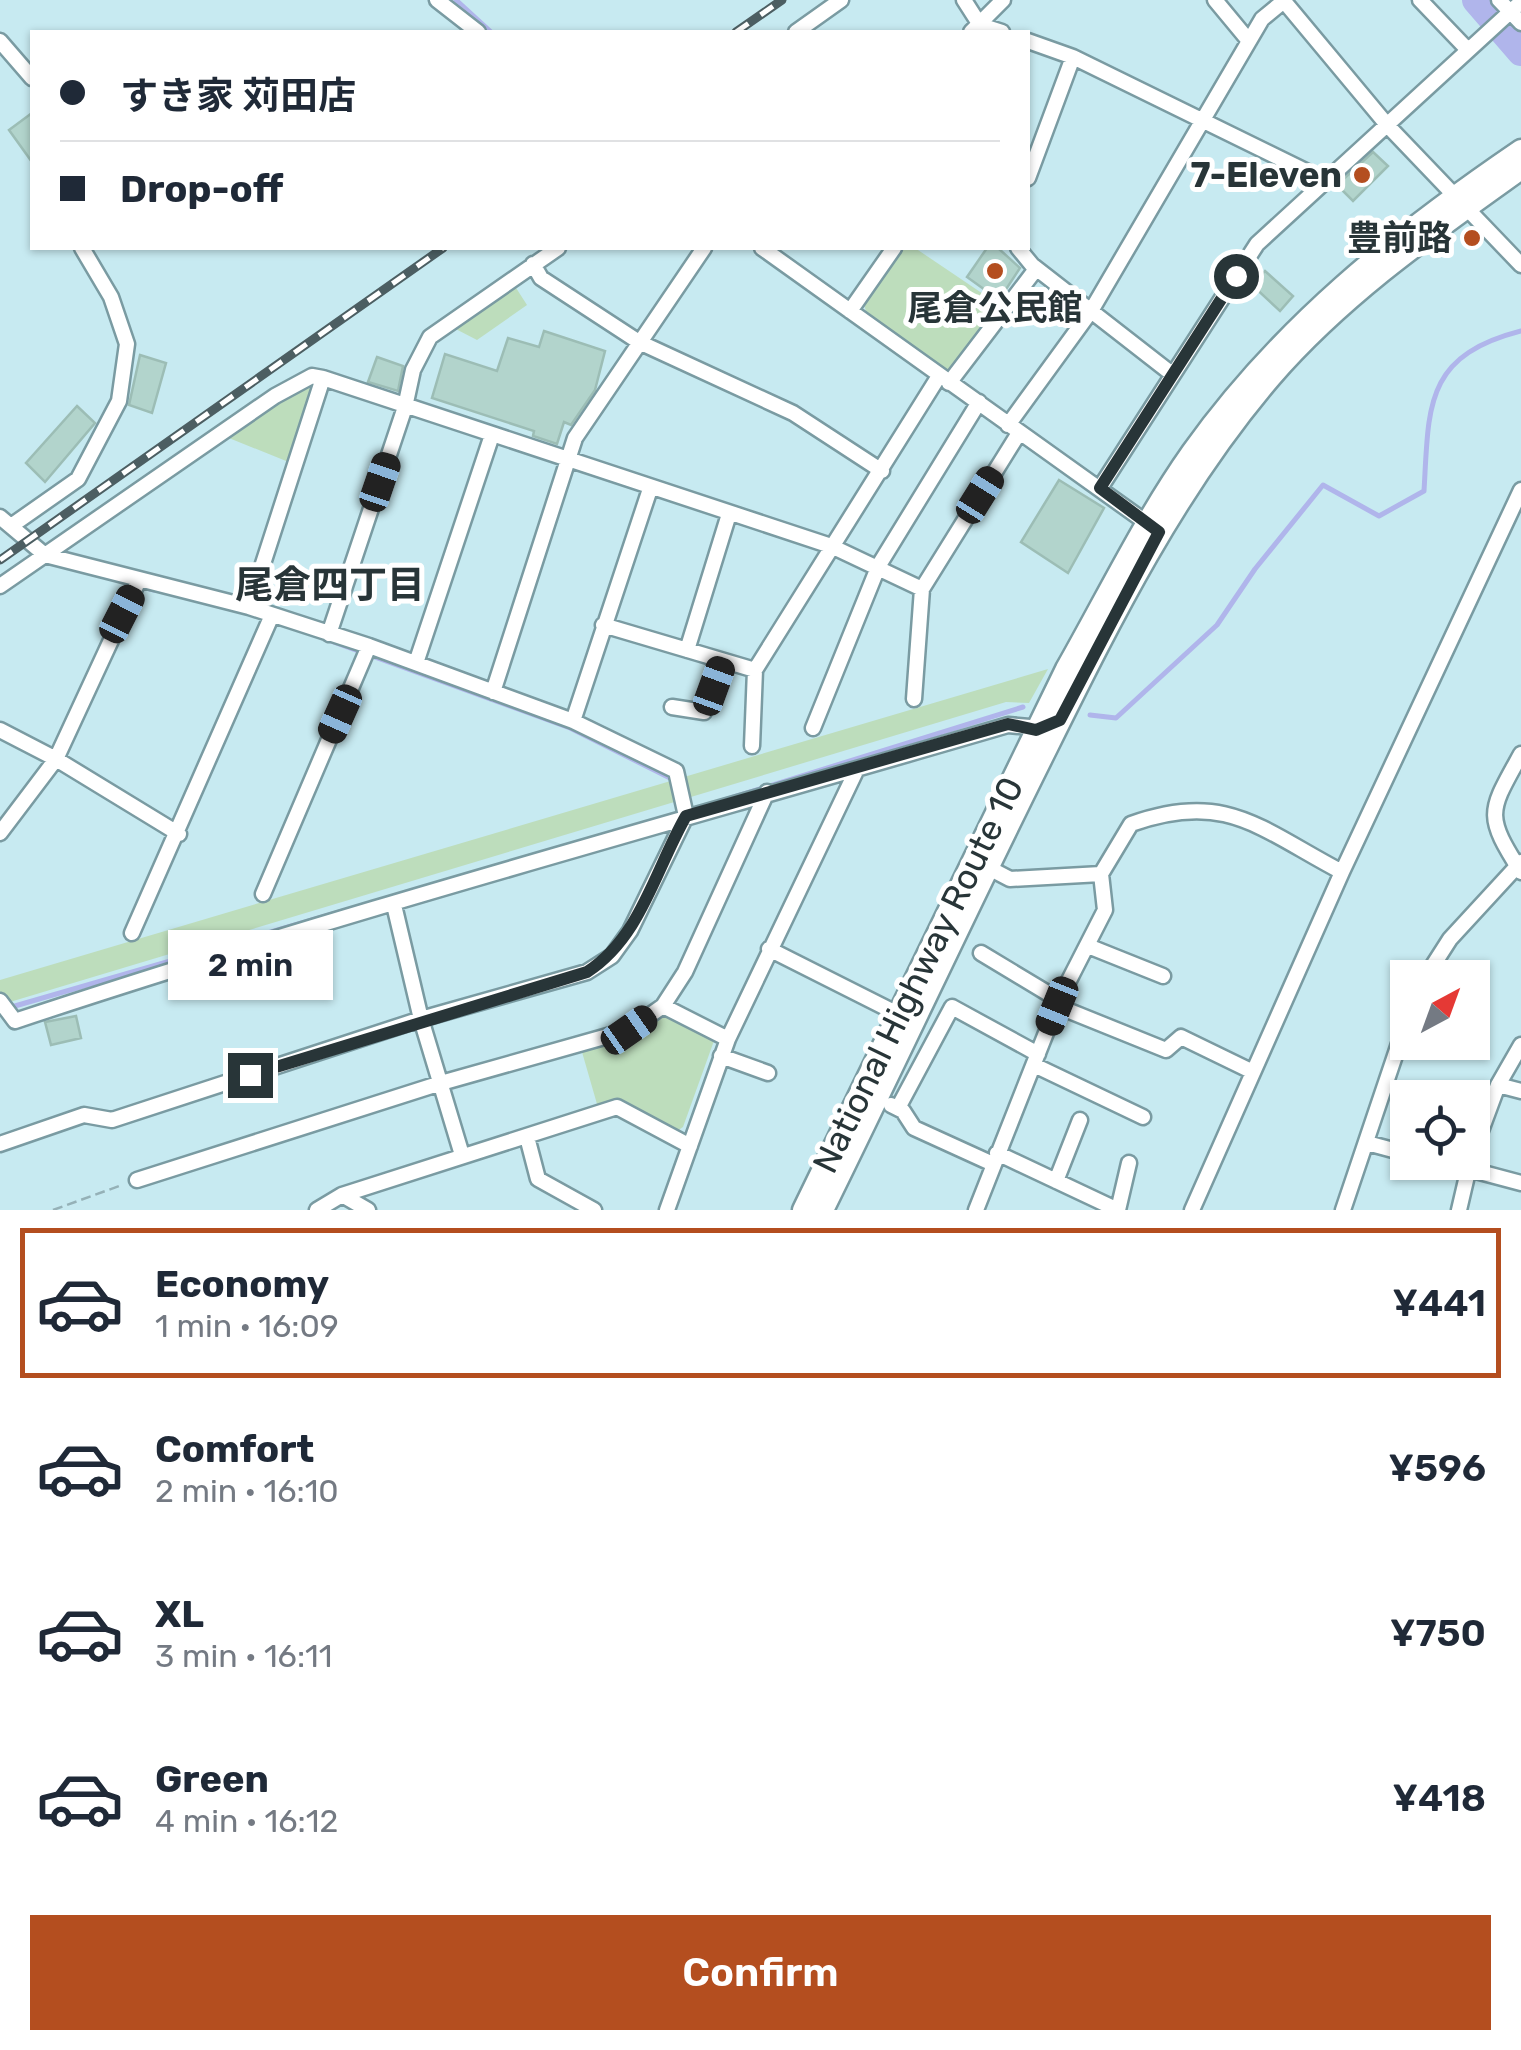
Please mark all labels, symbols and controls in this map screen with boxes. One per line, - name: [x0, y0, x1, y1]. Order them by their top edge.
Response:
- text: すき家 苅田店: [120, 73, 356, 119]
- place label: 7-Eleven: [1190, 154, 1342, 196]
- marker: 7-Eleven: [1351, 164, 1373, 186]
- text: Drop-off: [120, 166, 283, 212]
- place label: 豊前路: [1347, 217, 1452, 259]
- marker: 豊前路: [1461, 227, 1483, 249]
- route start: [1214, 254, 1259, 299]
- marker: 尾倉公民館: [984, 260, 1006, 282]
- place label: 尾倉公民館: [907, 287, 1083, 329]
- car: [356, 449, 404, 515]
- car: [951, 462, 1009, 528]
- district label: 尾倉四丁目: [235, 562, 425, 608]
- car: [95, 580, 149, 648]
- car: [690, 653, 738, 719]
- car: [314, 680, 366, 748]
- street label: National Highway Route 10: [804, 770, 1032, 1180]
- callout: 2 min: [168, 930, 332, 1000]
- text: 2 min: [208, 946, 293, 984]
- north arrow: [1390, 960, 1490, 1060]
- map controls: [1390, 960, 1490, 1180]
- car: [1032, 973, 1082, 1039]
- car: [596, 1001, 662, 1059]
- route end: [228, 1053, 273, 1098]
- button: locate: [1390, 1080, 1490, 1180]
- icon: car: [35, 1258, 125, 1348]
- text: Economy: [155, 1261, 329, 1307]
- text: ¥441: [1393, 1280, 1486, 1326]
- text: 1 min · 16:09: [155, 1307, 339, 1345]
- icon: car: [35, 1423, 125, 1513]
- text: Comfort: [155, 1426, 314, 1472]
- text: ¥596: [1389, 1445, 1486, 1491]
- text: 2 min · 16:10: [155, 1472, 339, 1510]
- icon: car: [35, 1588, 125, 1678]
- text: XL: [155, 1591, 204, 1637]
- text: ¥750: [1390, 1610, 1486, 1656]
- text: 3 min · 16:11: [155, 1637, 332, 1675]
- icon: car: [35, 1753, 125, 1843]
- text: Green: [155, 1756, 269, 1802]
- text: ¥418: [1393, 1775, 1486, 1821]
- text: 4 min · 16:12: [155, 1802, 338, 1840]
- button: Confirm: [30, 1915, 1491, 2030]

